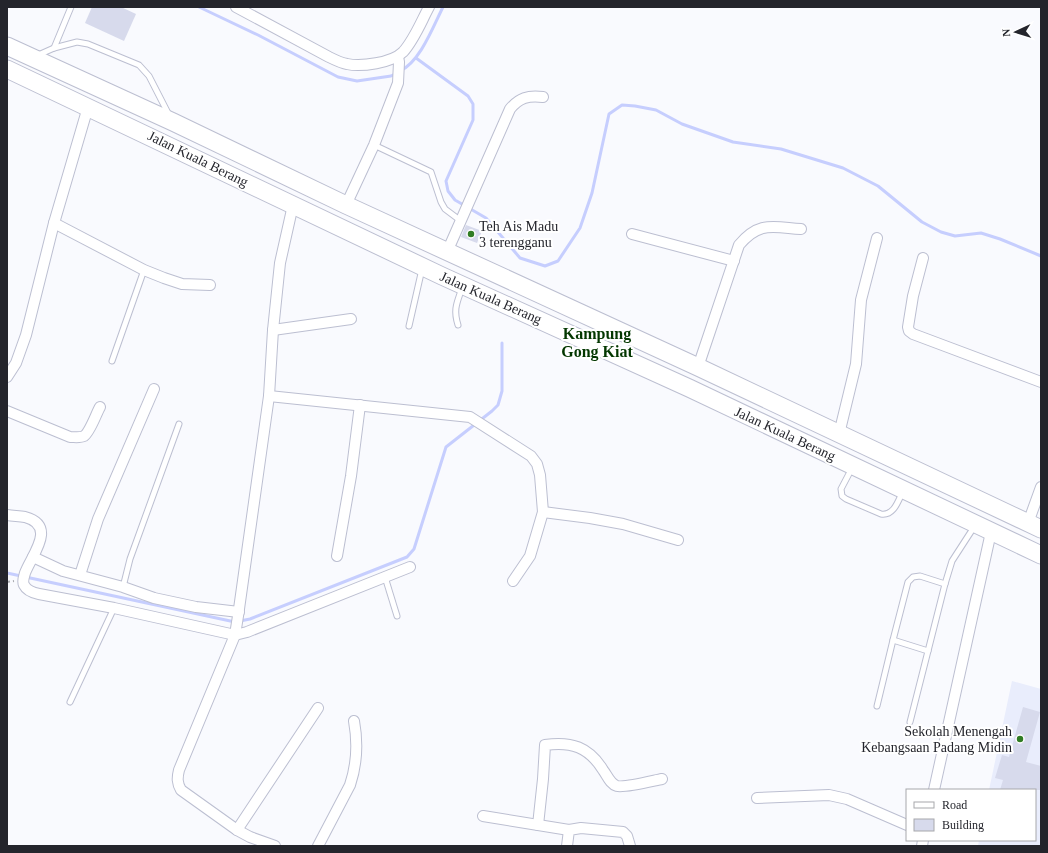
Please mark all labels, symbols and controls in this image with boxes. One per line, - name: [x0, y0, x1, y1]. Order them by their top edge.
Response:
- north arrow: [996, 12, 1036, 52]
- text: N: [1000, 28, 1012, 37]
- street label: Jalan Kuala Berang: [145, 128, 251, 190]
- place label: Teh Ais Madu 3 terengganu: [479, 219, 558, 250]
- marker: Teh Ais Madu 3 terengganu: [466, 229, 476, 239]
- street label: Jalan Kuala Berang: [438, 269, 544, 327]
- district label: Kampung Gong Kiat: [561, 325, 633, 361]
- street label: Jalan Kuala Berang: [732, 404, 838, 464]
- place label: Sekolah Menengah Kebangsaan Padang Midin: [861, 724, 1012, 755]
- marker: Sekolah Menengah Kebangsaan Padang Midin: [1015, 734, 1025, 744]
- legend: [906, 789, 1036, 841]
- text: Road: [942, 798, 967, 812]
- text: Building: [942, 818, 984, 832]

